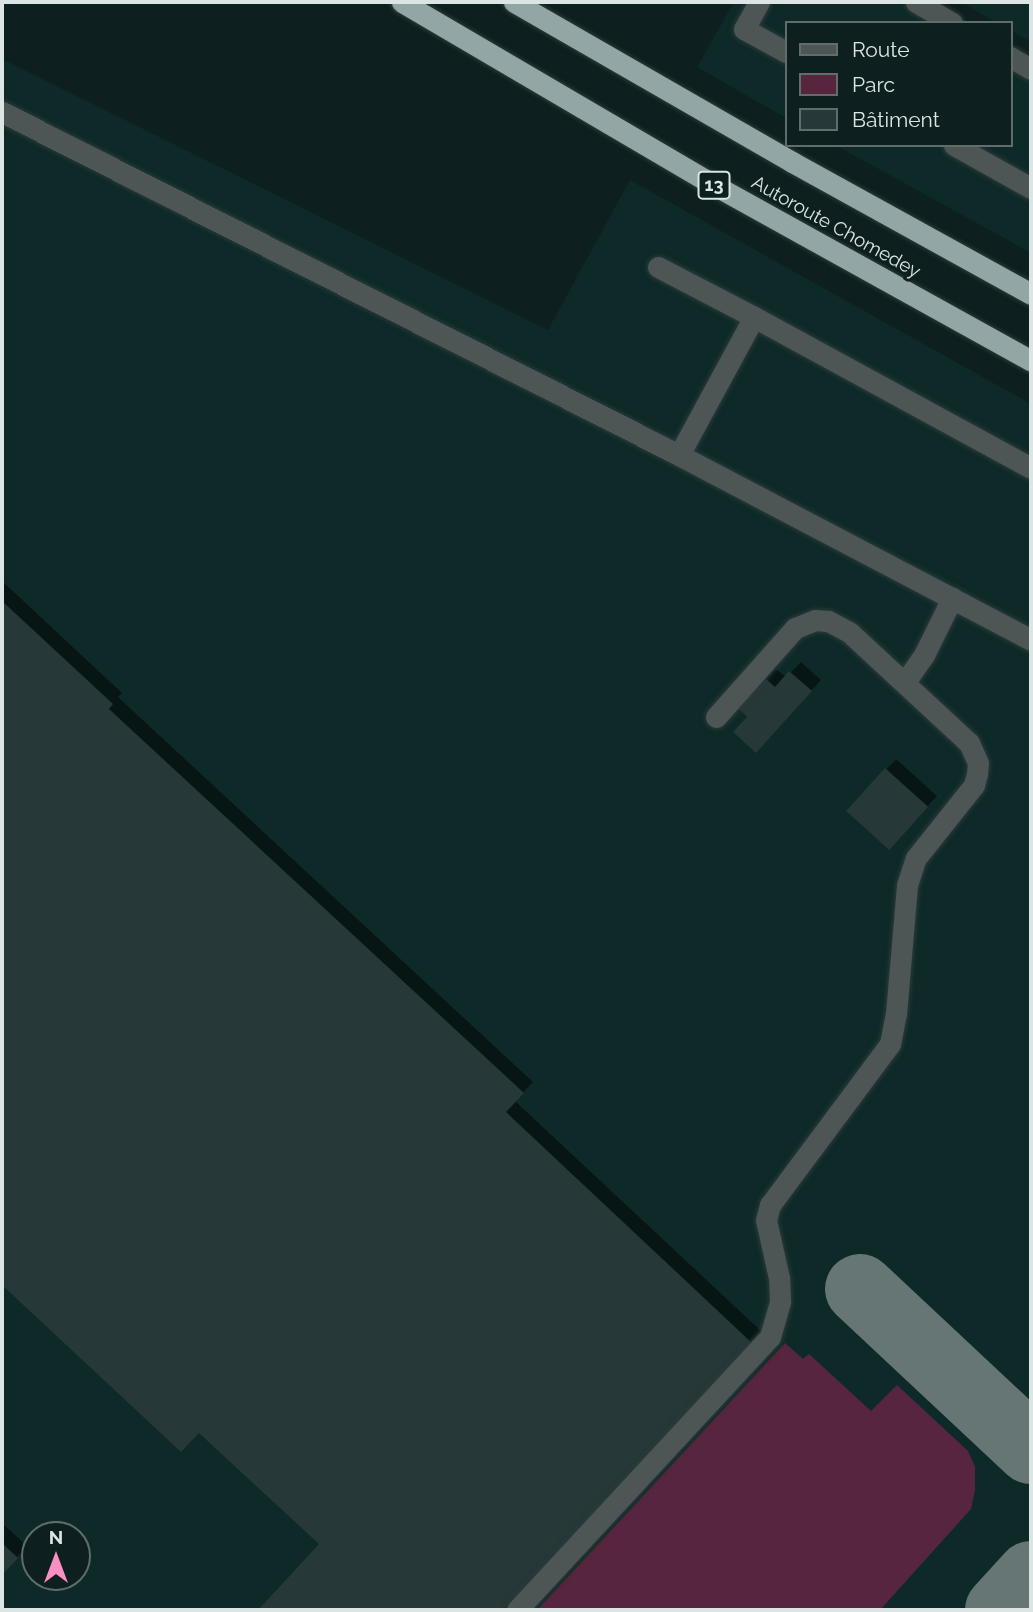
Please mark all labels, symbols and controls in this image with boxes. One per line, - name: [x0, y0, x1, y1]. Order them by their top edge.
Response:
- legend: [785, 21, 1012, 147]
- text: Route: [852, 37, 910, 62]
- text: Parc: [852, 72, 895, 97]
- text: Bâtiment: [852, 107, 940, 132]
- road number: 13: [696, 170, 732, 200]
- street label: Autoroute Chomedey: [748, 171, 924, 283]
- north arrow: [21, 1521, 91, 1591]
- text: N: [49, 1526, 63, 1548]

